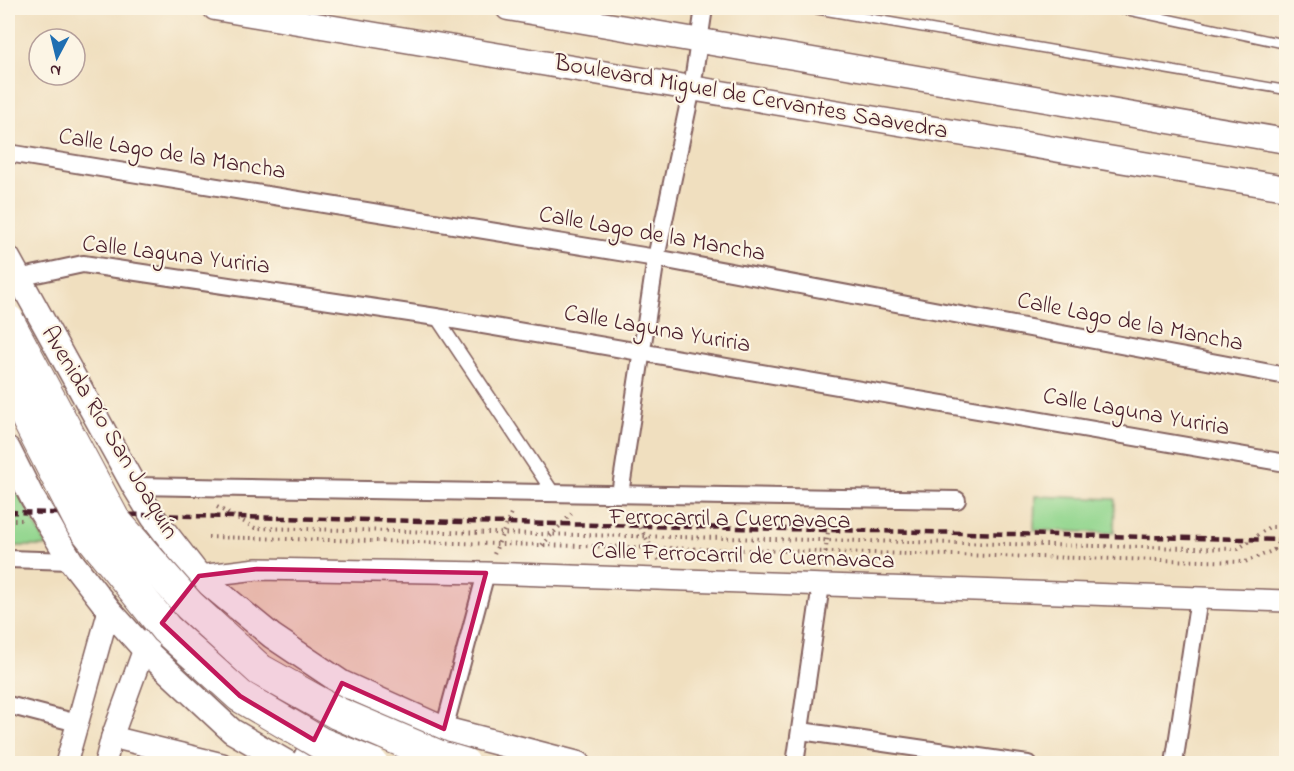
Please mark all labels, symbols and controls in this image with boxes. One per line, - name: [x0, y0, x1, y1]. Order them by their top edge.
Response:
- north arrow: [27, 27, 87, 87]
- street label: Boulevard Miguel de Cervantes Saavedra: [551, 46, 951, 150]
- text: N: [48, 57, 62, 82]
- street label: Calle Lago de la Mancha: [56, 120, 288, 190]
- street label: Calle Lago de la Mancha: [536, 198, 768, 272]
- street label: Calle Laguna Yuriria: [80, 227, 272, 285]
- street label: Calle Lago de la Mancha: [1014, 284, 1246, 362]
- street label: Calle Laguna Yuriria: [561, 296, 753, 364]
- street label: Avenida Río San Joaquín: [31, 320, 187, 546]
- street label: Calle Laguna Yuriria: [1040, 379, 1232, 447]
- street label: Ferrocarril a Cuernavaca: [608, 500, 851, 540]
- street label: Calle Ferrocarril de Cuernavaca: [591, 534, 895, 580]

